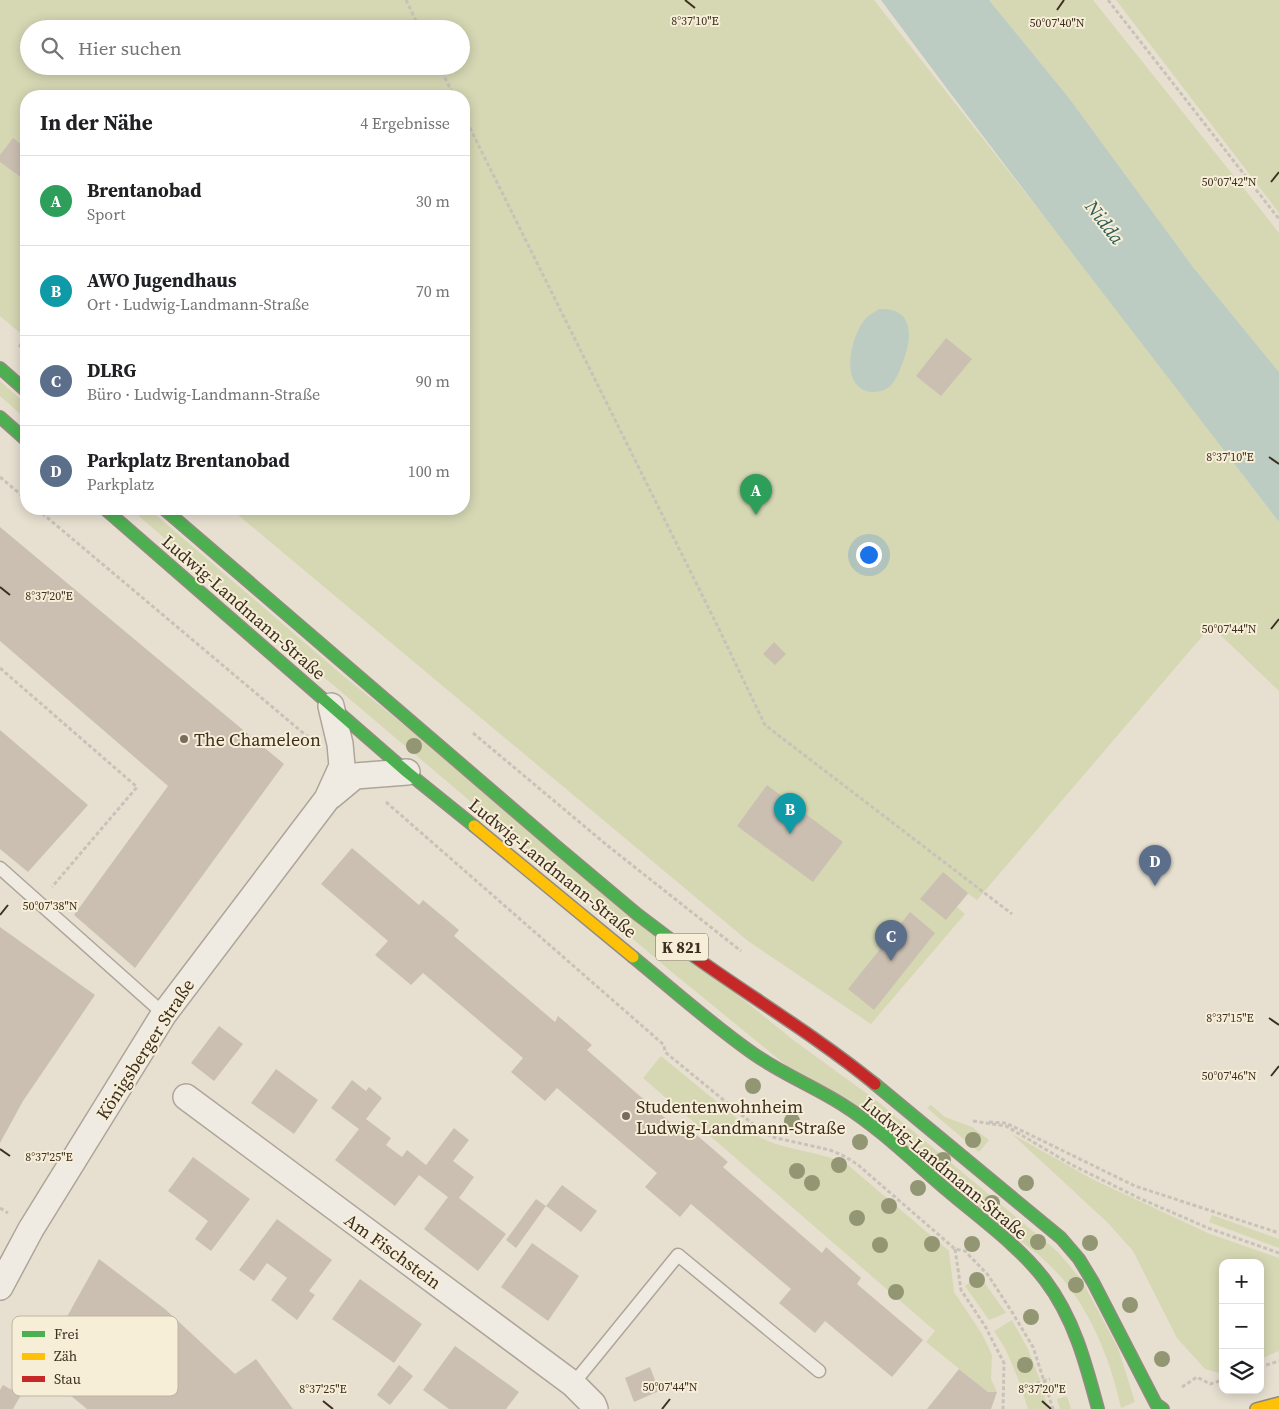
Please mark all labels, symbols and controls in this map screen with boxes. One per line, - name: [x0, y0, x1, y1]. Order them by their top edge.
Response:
- text: 8°37'10"E: [671, 13, 719, 29]
- text: 50°07'40"N: [1029, 15, 1085, 31]
- search box: [20, 20, 470, 75]
- icon: search: [38, 34, 66, 62]
- text: Hier suchen: [78, 35, 182, 61]
- text: In der Nähe: [40, 108, 153, 137]
- text: 4 Ergebnisse: [360, 112, 450, 134]
- text: 50°07'42"N: [1201, 174, 1257, 190]
- text: Brentanobad: [87, 177, 201, 203]
- text: A: [51, 190, 61, 212]
- text: 30 m: [416, 190, 450, 212]
- water label: Nidda: [1079, 194, 1131, 250]
- text: Sport: [87, 203, 125, 225]
- text: AWO Jugendhaus: [87, 267, 237, 293]
- text: B: [51, 280, 61, 302]
- text: 70 m: [416, 280, 450, 302]
- text: Ort · Ludwig-Landmann-Straße: [87, 293, 309, 315]
- text: DLRG: [87, 357, 136, 383]
- text: C: [51, 370, 61, 392]
- text: 90 m: [416, 370, 450, 392]
- text: Büro · Ludwig-Landmann-Straße: [87, 383, 320, 405]
- text: Parkplatz Brentanobad: [87, 447, 290, 473]
- text: 8°37'10"E: [1206, 449, 1254, 465]
- text: D: [50, 460, 62, 482]
- text: 100 m: [408, 460, 450, 482]
- text: Parkplatz: [87, 473, 154, 495]
- pin: A: [740, 474, 772, 515]
- street label: Ludwig-Landmann-Straße: [157, 529, 331, 685]
- your location: [856, 542, 882, 568]
- text: 8°37'20"E: [25, 588, 73, 604]
- text: 50°07'44"N: [1201, 621, 1257, 637]
- place label: The Chameleon: [194, 727, 321, 752]
- marker: The Chameleon: [178, 733, 190, 745]
- street label: Ludwig-Landmann-Straße: [464, 792, 642, 944]
- pin: B: [774, 793, 806, 834]
- pin: D: [1139, 845, 1171, 886]
- text: 50°07'38"N: [22, 898, 78, 914]
- pin: C: [875, 920, 907, 961]
- road number: K 821: [656, 934, 708, 960]
- street label: Königsberger Straße: [90, 974, 200, 1124]
- text: 8°37'15"E: [1206, 1010, 1254, 1026]
- text: 50°07'46"N: [1201, 1068, 1257, 1084]
- street label: Ludwig-Landmann-Straße: [857, 1091, 1033, 1245]
- place label: Studentenwohnheim Ludwig-Landmann-Straße: [636, 1094, 846, 1140]
- marker: Studentenwohnheim Ludwig-Landmann-Straße: [620, 1110, 632, 1122]
- text: 8°37'25"E: [25, 1149, 73, 1165]
- street label: Am Fischstein: [339, 1207, 447, 1295]
- map controls: [1219, 1259, 1264, 1394]
- button: +: [1219, 1259, 1264, 1304]
- button: −: [1219, 1304, 1264, 1349]
- legend: [12, 1316, 178, 1396]
- text: Frei: [54, 1324, 79, 1344]
- text: Zäh: [54, 1346, 77, 1366]
- button: layers: [1219, 1349, 1264, 1394]
- text: Stau: [54, 1369, 81, 1389]
- text: 50°07'44"N: [642, 1379, 698, 1395]
- text: 8°37'25"E: [299, 1381, 347, 1397]
- text: 8°37'20"E: [1018, 1381, 1066, 1397]

